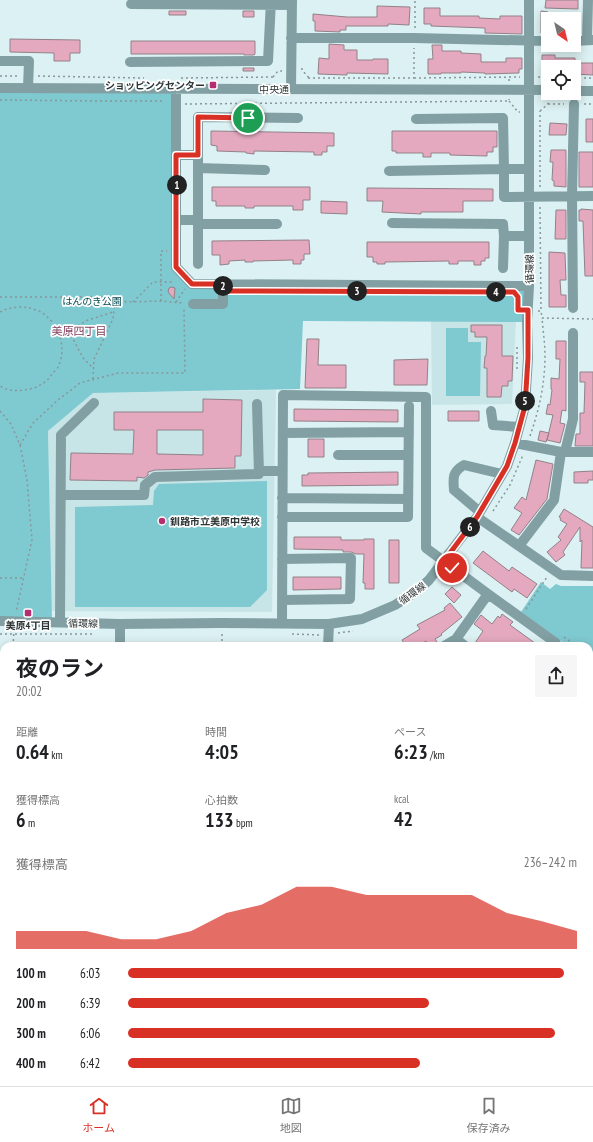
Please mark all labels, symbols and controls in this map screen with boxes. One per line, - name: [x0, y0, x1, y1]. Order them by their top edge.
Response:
- north arrow: [541, 12, 581, 52]
- map controls: [541, 12, 581, 100]
- button: locate: [541, 60, 581, 100]
- place label: ショッピングセンター: [105, 79, 205, 92]
- marker: ショッピングセンター: [208, 80, 218, 90]
- street label: 中央通: [259, 83, 289, 96]
- pin: [231, 101, 265, 135]
- icon: arrive: [237, 107, 259, 129]
- pin: 1: [167, 175, 187, 195]
- text: 1: [174, 178, 180, 192]
- street label: 循環線: [523, 254, 536, 284]
- pin: 2: [213, 276, 233, 296]
- text: 2: [220, 279, 226, 293]
- pin: 3: [347, 281, 367, 301]
- pin: 4: [486, 282, 506, 302]
- text: 3: [354, 284, 360, 298]
- text: 4: [493, 285, 499, 299]
- park label: はんのき公園: [62, 295, 122, 308]
- district label: 美原四丁目: [52, 324, 107, 338]
- pin: 5: [515, 391, 535, 411]
- text: 5: [522, 394, 528, 408]
- place label: 釧路市立美原中学校: [170, 515, 260, 528]
- marker: 釧路市立美原中学校: [157, 516, 167, 526]
- pin: 6: [460, 517, 480, 537]
- text: 6: [467, 520, 473, 534]
- pin: [435, 551, 469, 585]
- icon: check: [441, 557, 463, 579]
- street label: 循環線: [396, 579, 428, 607]
- marker: 美原4丁目: [23, 608, 33, 618]
- street label: 循環線: [68, 617, 98, 630]
- place label: 美原4丁目: [6, 619, 50, 632]
- text: 夜のラン: [16, 654, 104, 682]
- button: share: [535, 655, 577, 697]
- text: 20:02: [16, 683, 42, 700]
- text: 距離: [16, 725, 38, 739]
- text: 時間: [205, 725, 227, 739]
- text: ペース: [394, 725, 426, 739]
- text: 0.64: [16, 739, 49, 765]
- text: 4:05: [205, 739, 239, 765]
- text: 6:23: [394, 739, 428, 765]
- text: km: [49, 748, 63, 762]
- text: /km: [428, 748, 445, 762]
- text: kcal: [394, 792, 409, 806]
- text: 獲得標高: [16, 793, 60, 807]
- text: 心拍数: [205, 793, 238, 807]
- text: 42: [394, 806, 413, 832]
- text: 6: [16, 807, 26, 833]
- text: 133: [205, 807, 234, 833]
- text: m: [26, 816, 35, 830]
- text: bpm: [234, 816, 253, 830]
- text: 236–242 m: [524, 854, 577, 871]
- text: 獲得標高: [16, 856, 68, 873]
- text: 100 m: [16, 965, 46, 982]
- text: 6:03: [80, 965, 100, 982]
- text: 200 m: [16, 995, 46, 1012]
- text: 6:39: [80, 995, 100, 1012]
- text: 300 m: [16, 1025, 46, 1042]
- text: 6:06: [80, 1025, 100, 1042]
- text: 400 m: [16, 1055, 46, 1072]
- text: 6:42: [80, 1055, 100, 1072]
- tab: ホーム: [82, 1095, 115, 1135]
- tab: 地図: [280, 1095, 302, 1135]
- tab: 保存済み: [467, 1095, 511, 1135]

